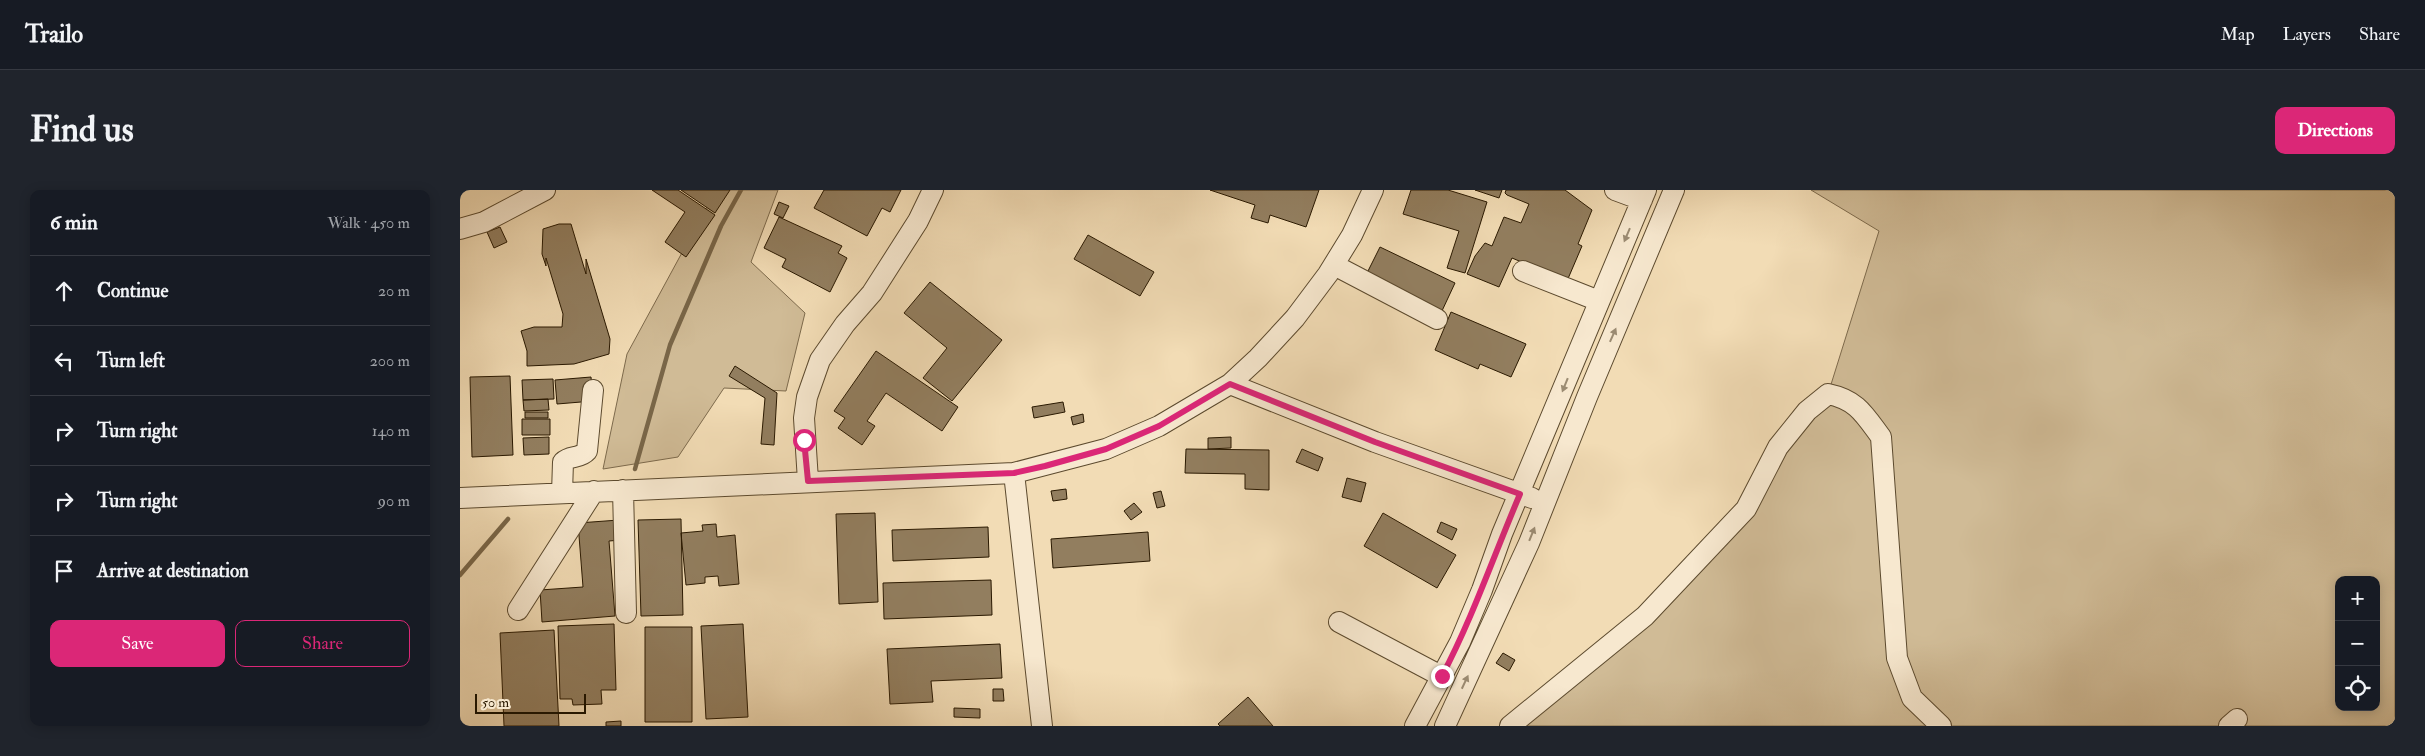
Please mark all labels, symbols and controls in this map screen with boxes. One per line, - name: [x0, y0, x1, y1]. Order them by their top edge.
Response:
- text: Trailo: [25, 19, 83, 50]
- text: Map: [2221, 23, 2255, 46]
- text: Layers: [2283, 23, 2331, 46]
- text: Share: [2359, 23, 2400, 46]
- button: Directions: [2275, 107, 2395, 154]
- text: Find us: [30, 108, 134, 152]
- text: 6 min: [50, 209, 98, 236]
- text: Walk · 450 m: [327, 213, 410, 233]
- one-way arrow: [1622, 228, 1630, 242]
- icon: ahead: [50, 277, 78, 305]
- text: Continue: [97, 279, 168, 303]
- text: 20 m: [378, 281, 410, 301]
- one-way arrow: [1609, 328, 1617, 342]
- icon: left: [50, 347, 78, 375]
- text: Turn left: [97, 349, 165, 373]
- text: 200 m: [370, 351, 410, 371]
- one-way arrow: [1560, 378, 1568, 392]
- icon: right: [50, 417, 78, 445]
- text: Turn right: [97, 419, 177, 443]
- text: 140 m: [372, 421, 410, 441]
- route start: [793, 429, 816, 452]
- icon: right: [50, 487, 78, 515]
- text: Turn right: [97, 489, 177, 513]
- text: 90 m: [378, 491, 410, 511]
- one-way arrow: [1528, 526, 1536, 541]
- icon: arrive: [50, 557, 78, 585]
- text: Arrive at destination: [97, 559, 249, 583]
- map controls: [2335, 576, 2380, 711]
- button: +: [2335, 576, 2380, 621]
- button: Save: [50, 620, 225, 667]
- button: Share: [235, 620, 410, 667]
- button: −: [2335, 621, 2380, 666]
- route end: [1431, 665, 1454, 688]
- button: locate: [2335, 666, 2380, 711]
- one-way arrow: [1462, 675, 1470, 689]
- scale bar: [475, 691, 586, 714]
- text: 50 m: [482, 694, 509, 711]

